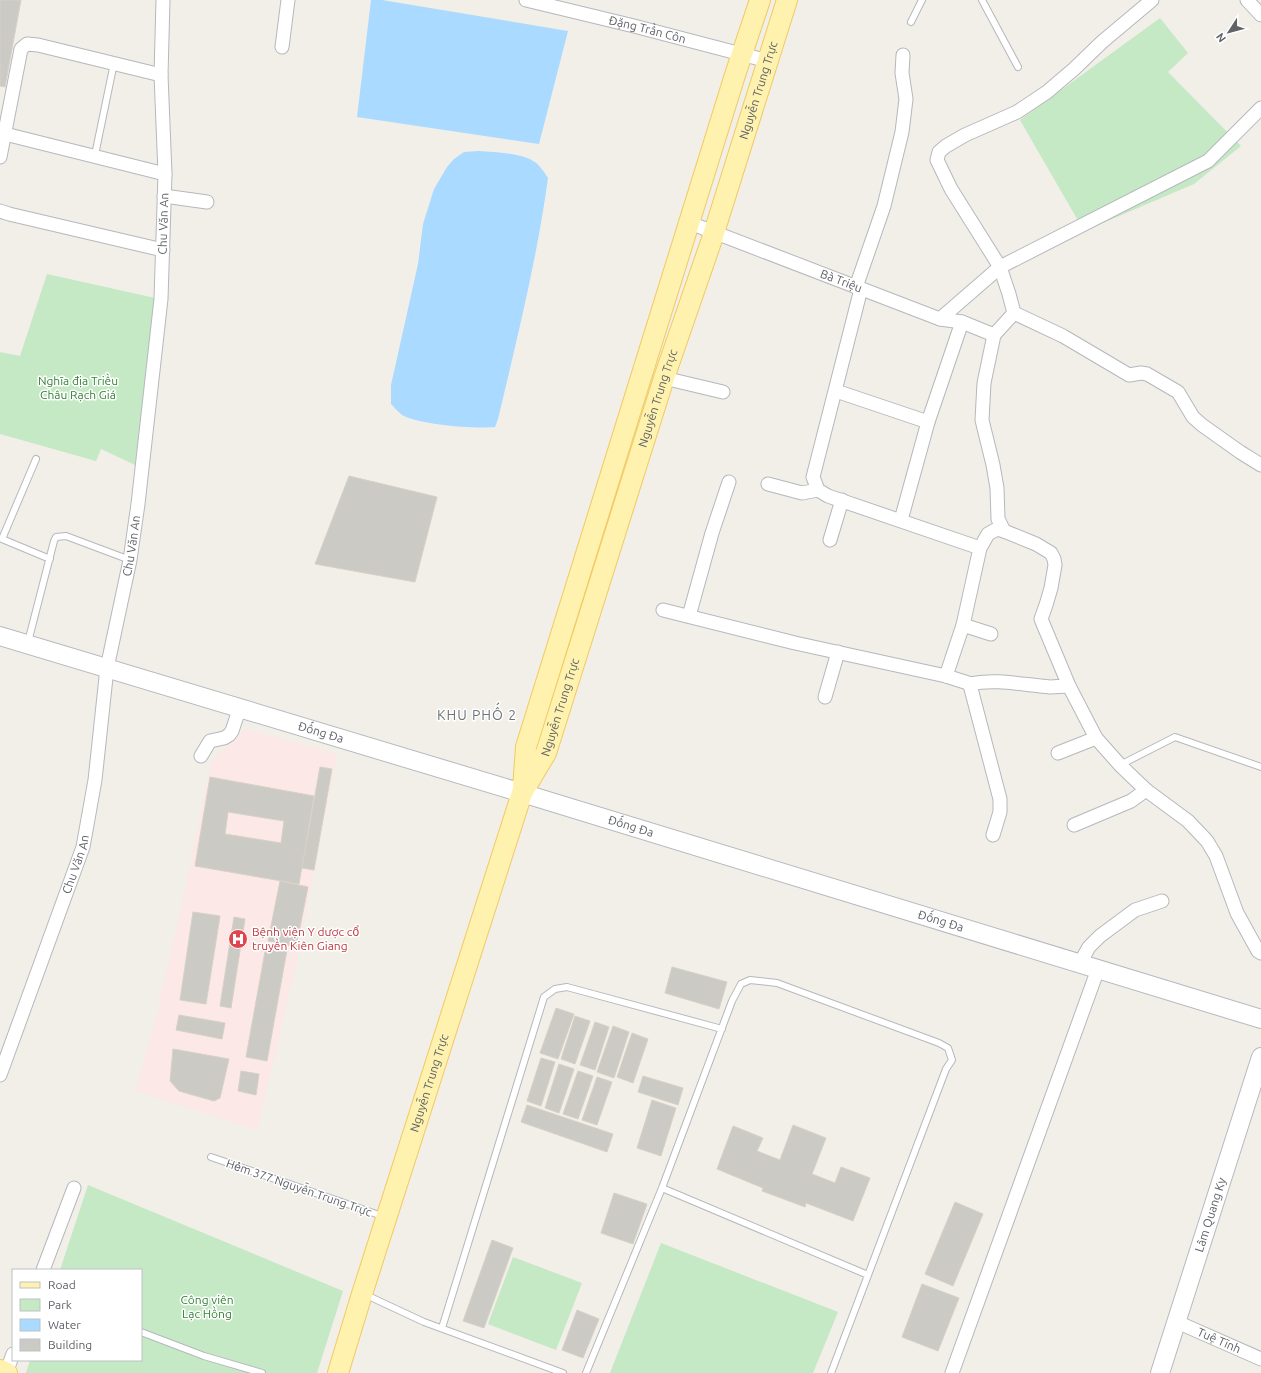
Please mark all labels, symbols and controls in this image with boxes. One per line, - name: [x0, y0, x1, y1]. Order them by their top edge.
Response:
- north arrow: [1209, 12, 1249, 52]
- street label: Đặng Trần Côn: [608, 13, 688, 45]
- text: N: [1214, 31, 1228, 45]
- street label: Nguyễn Trung Trực: [737, 39, 780, 141]
- street label: Chu Văn An: [155, 193, 170, 255]
- street label: Bà Triệu: [819, 267, 864, 295]
- street label: Nguyễn Trung Trực: [636, 347, 680, 449]
- park label: Nghĩa địa Triều Châu Rạch Giá: [38, 373, 118, 402]
- street label: Chu Văn An: [120, 514, 142, 578]
- street label: Nguyễn Trung Trực: [538, 656, 582, 758]
- district label: KHU PHỐ 2: [437, 702, 517, 723]
- street label: Đống Đa: [297, 719, 345, 745]
- street label: Đống Đa: [607, 813, 655, 839]
- street label: Chu Văn An: [59, 834, 91, 896]
- street label: Đống Đa: [917, 907, 965, 934]
- place label: Bệnh viện Y dược cổ truyền Kiên Giang: [252, 925, 359, 952]
- hospital icon: Bệnh viện Y dược cổ truyền Kiên Giang: [227, 928, 249, 950]
- street label: Nguyễn Trung Trực: [407, 1032, 451, 1133]
- street label: Hẻm 377 Nguyễn Trung Trực: [224, 1156, 374, 1220]
- street label: Lâm Quang Ky: [1192, 1176, 1228, 1254]
- legend: [12, 1269, 142, 1361]
- text: Road: [48, 1278, 76, 1291]
- park label: Công viên Lạc Hồng: [180, 1293, 234, 1321]
- text: Park: [48, 1298, 72, 1311]
- text: Water: [48, 1318, 81, 1331]
- street label: Tuệ Tĩnh: [1196, 1325, 1243, 1355]
- text: Building: [48, 1338, 92, 1351]

